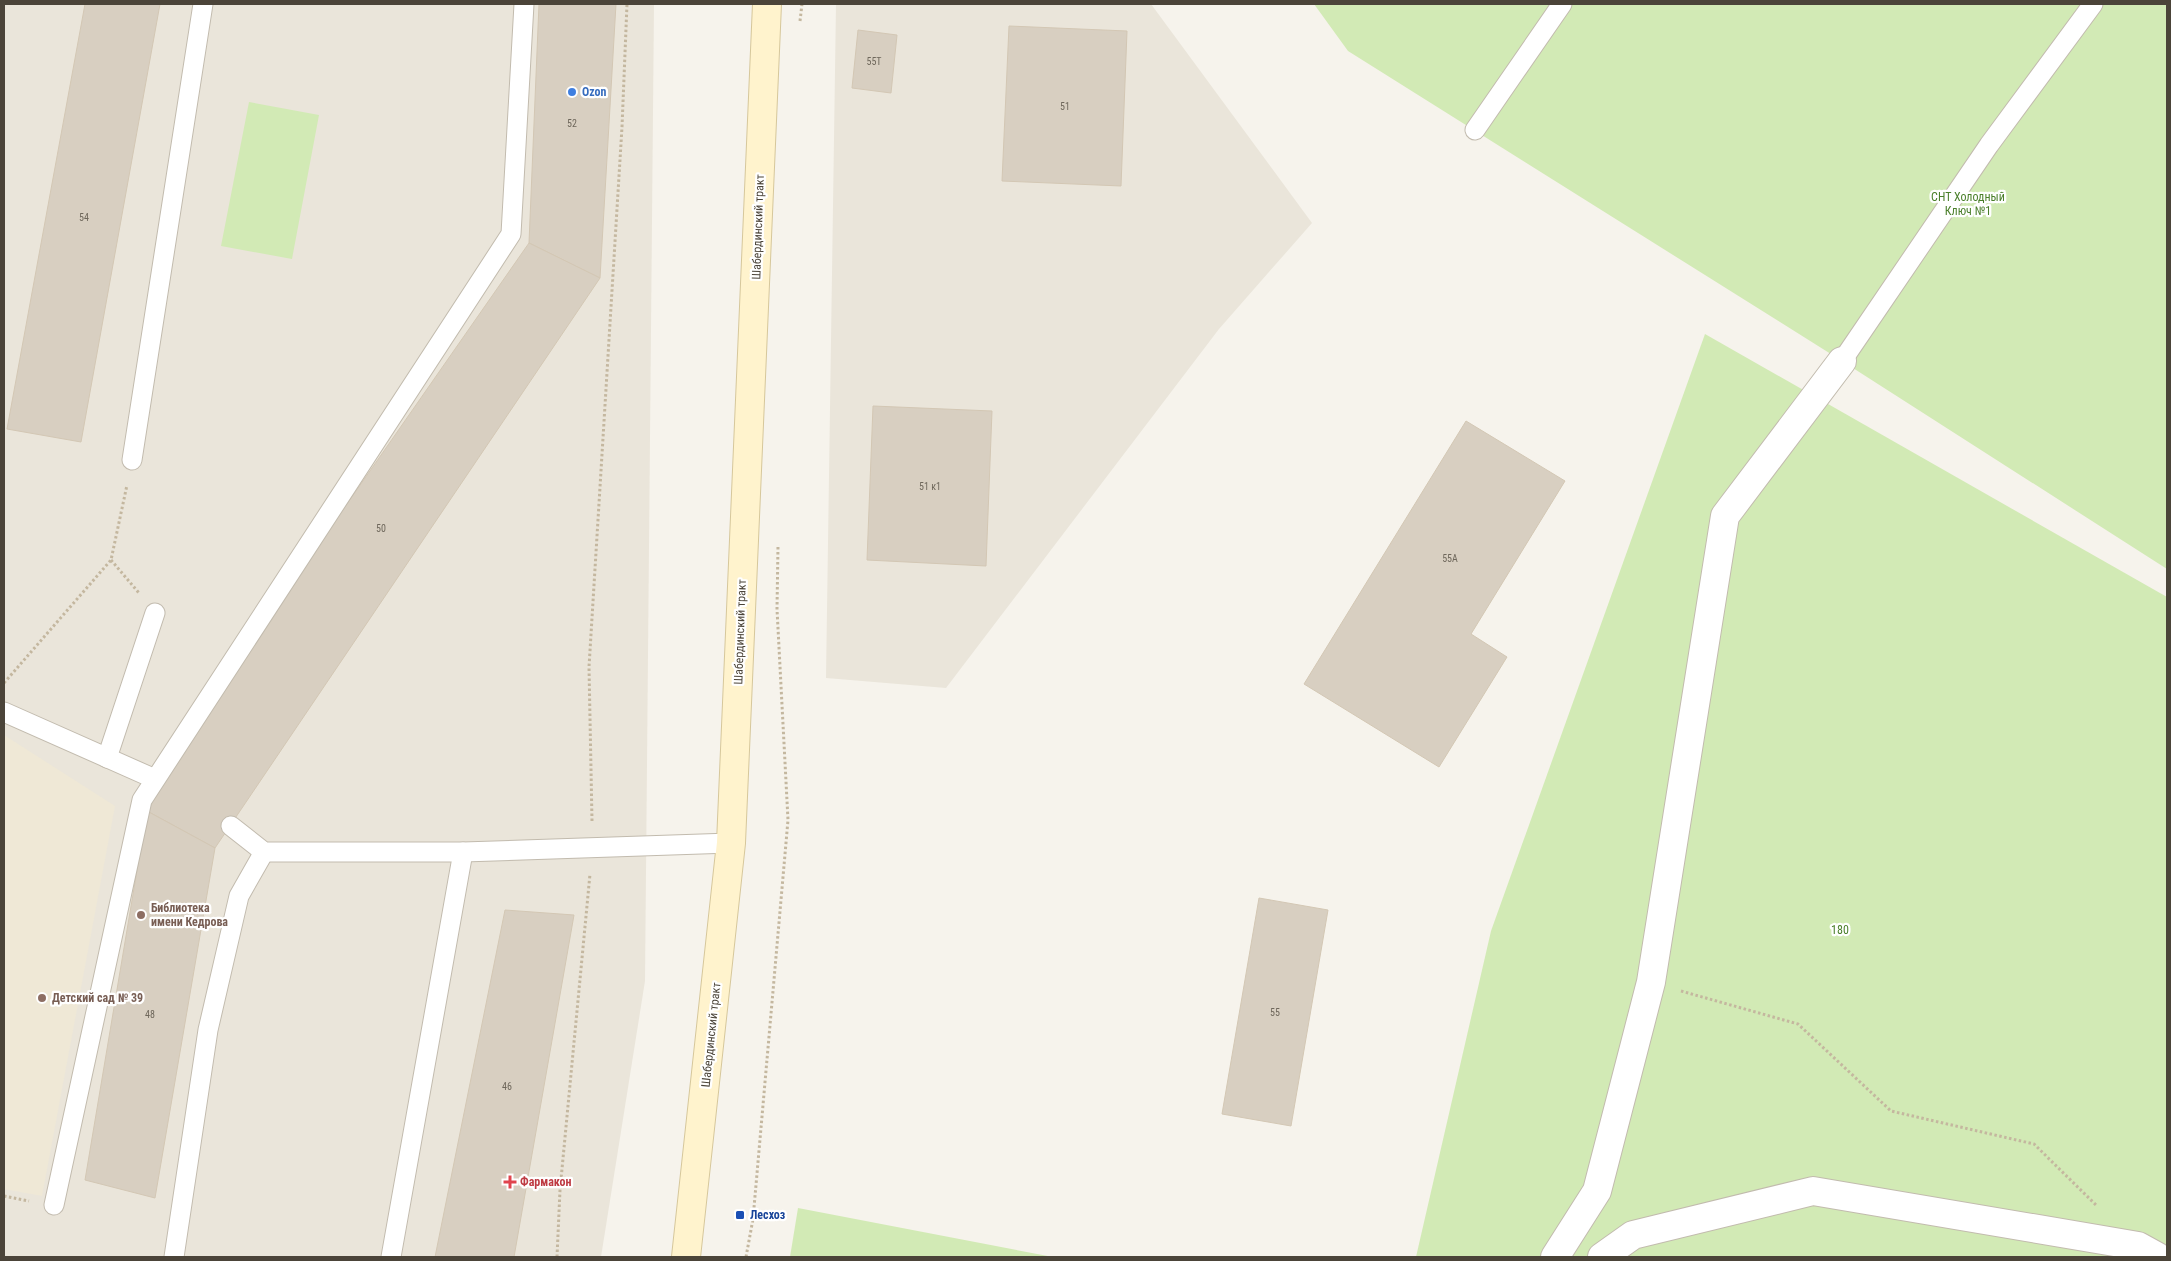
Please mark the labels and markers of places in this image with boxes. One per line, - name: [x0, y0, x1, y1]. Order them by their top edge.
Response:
- place label: Ozon: [582, 85, 607, 99]
- marker: Ozon: [566, 86, 578, 98]
- place label: Библиотека имени Кедрова: [151, 901, 228, 929]
- marker: Библиотека имени Кедрова: [135, 909, 147, 921]
- place label: Детский сад № 39: [52, 991, 143, 1005]
- marker: Детский сад № 39: [36, 992, 48, 1004]
- place label: Фармакон: [520, 1175, 572, 1189]
- marker: Фармакон: [504, 1176, 516, 1188]
- place label: Лесхоз: [750, 1208, 786, 1222]
- marker: Лесхоз: [734, 1209, 746, 1221]

